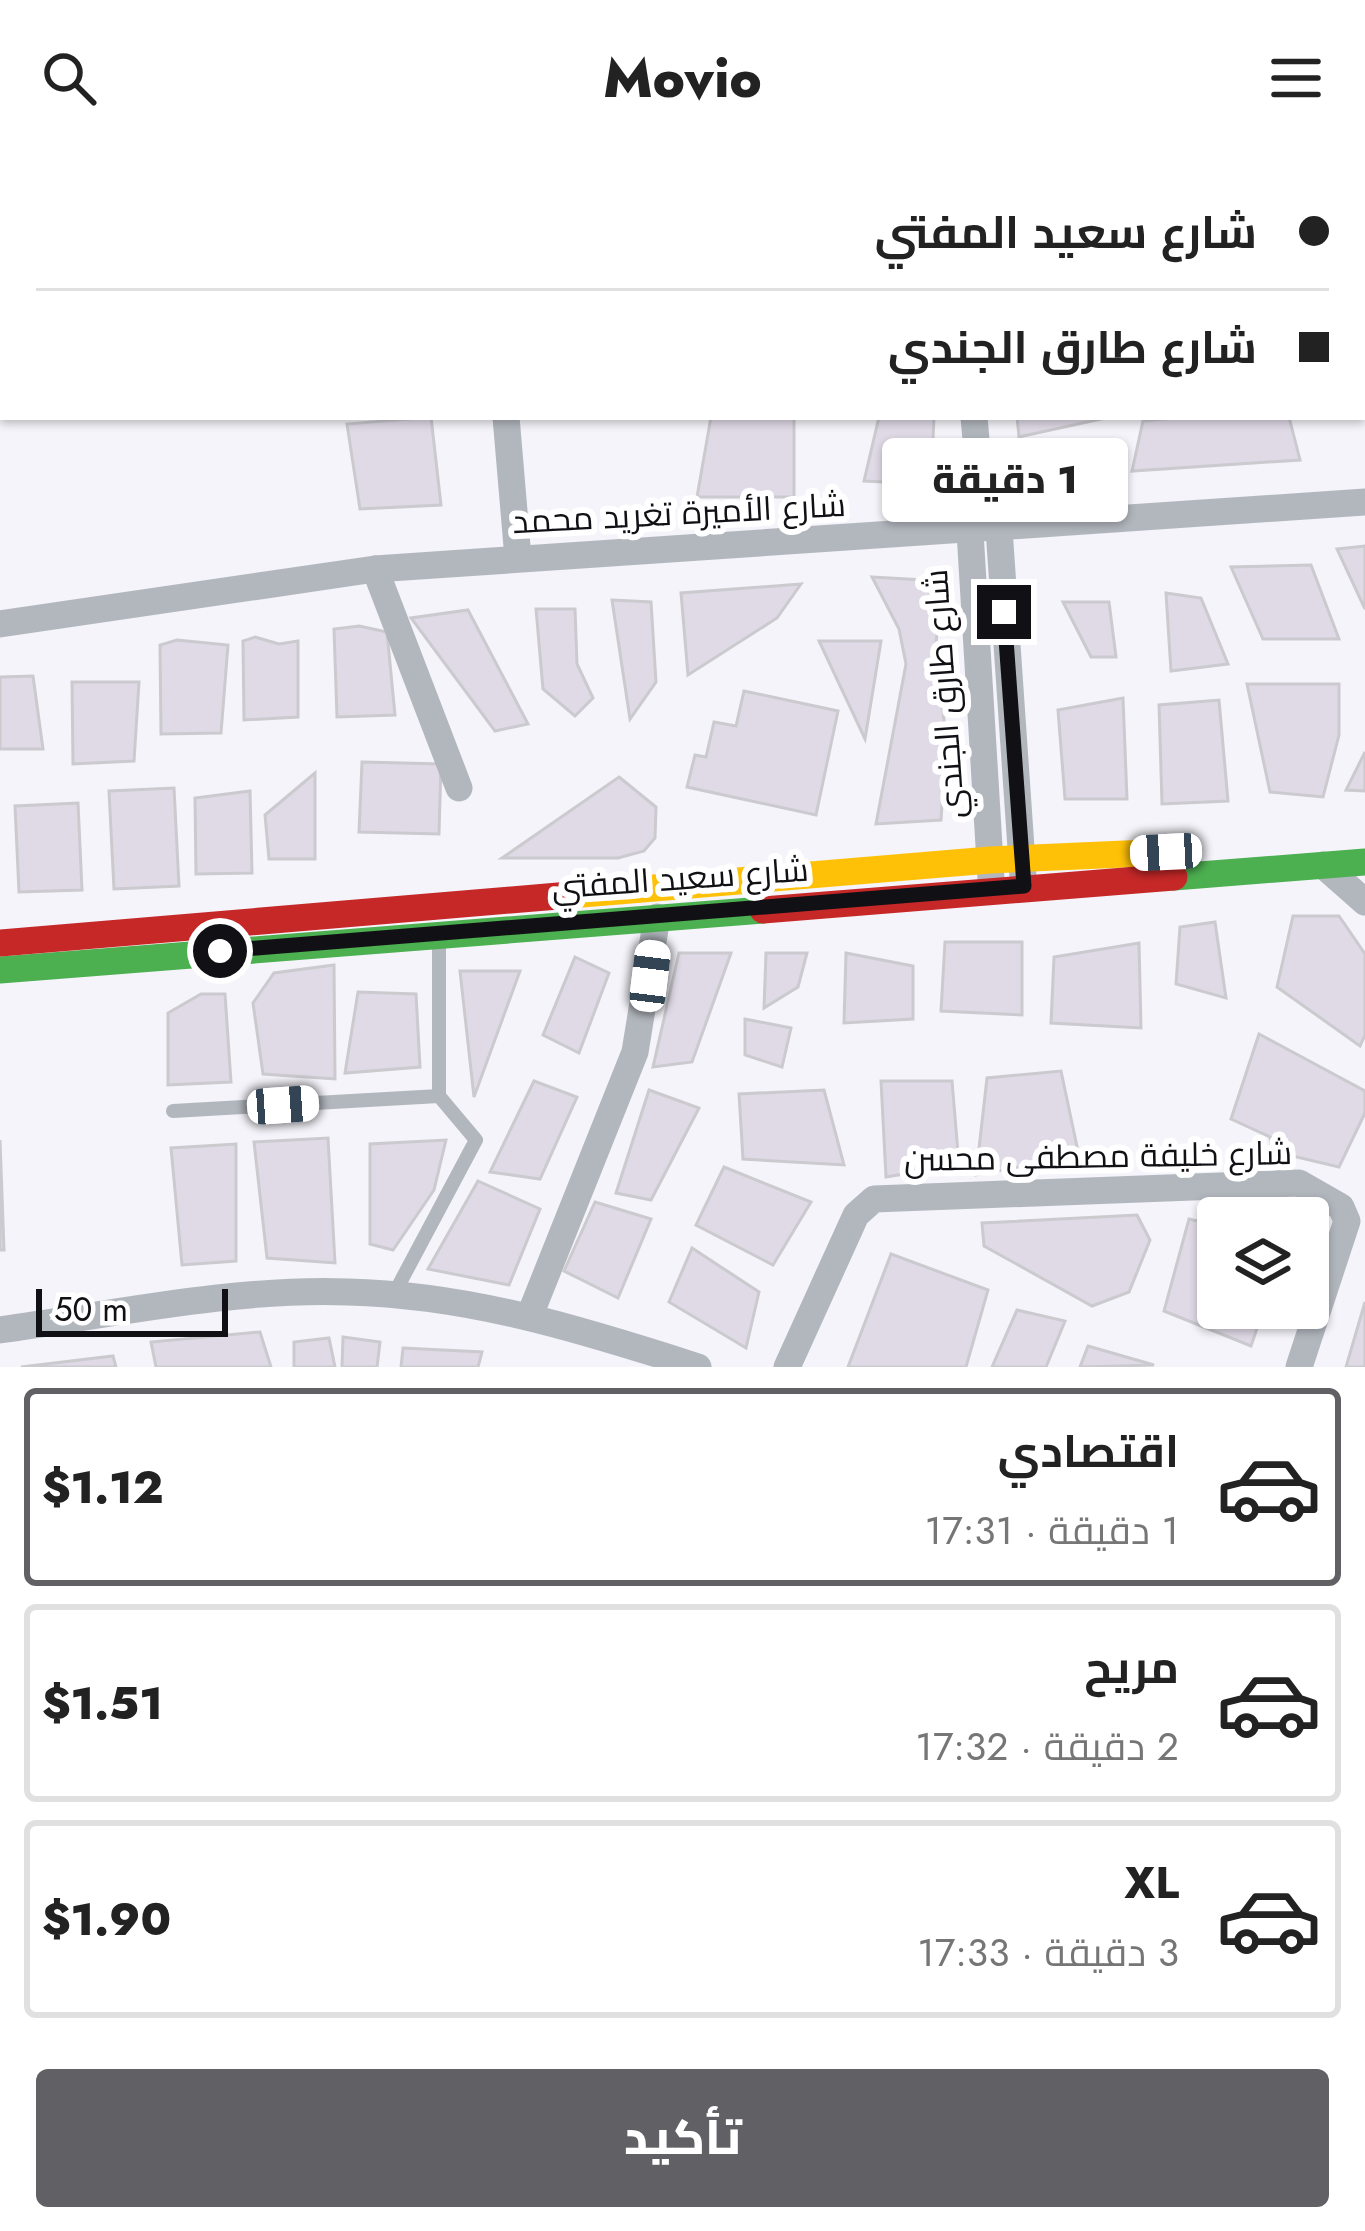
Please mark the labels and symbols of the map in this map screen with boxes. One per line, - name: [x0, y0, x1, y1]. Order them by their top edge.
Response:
- callout: 1 دقيقة: [881, 438, 1127, 522]
- street label: شارع الأميرة تغريد محمد: [511, 481, 847, 545]
- street label: شارع طارق الجندي: [912, 568, 978, 820]
- route end: [977, 585, 1031, 639]
- car: [1129, 832, 1203, 872]
- street label: شارع سعيد المفتي: [550, 846, 810, 912]
- route start: [193, 924, 247, 978]
- car: [628, 938, 672, 1014]
- car: [246, 1085, 320, 1125]
- street label: شارع خليفة مصطفى محسن: [904, 1129, 1292, 1183]
- scale bar: [36, 1283, 228, 1336]

